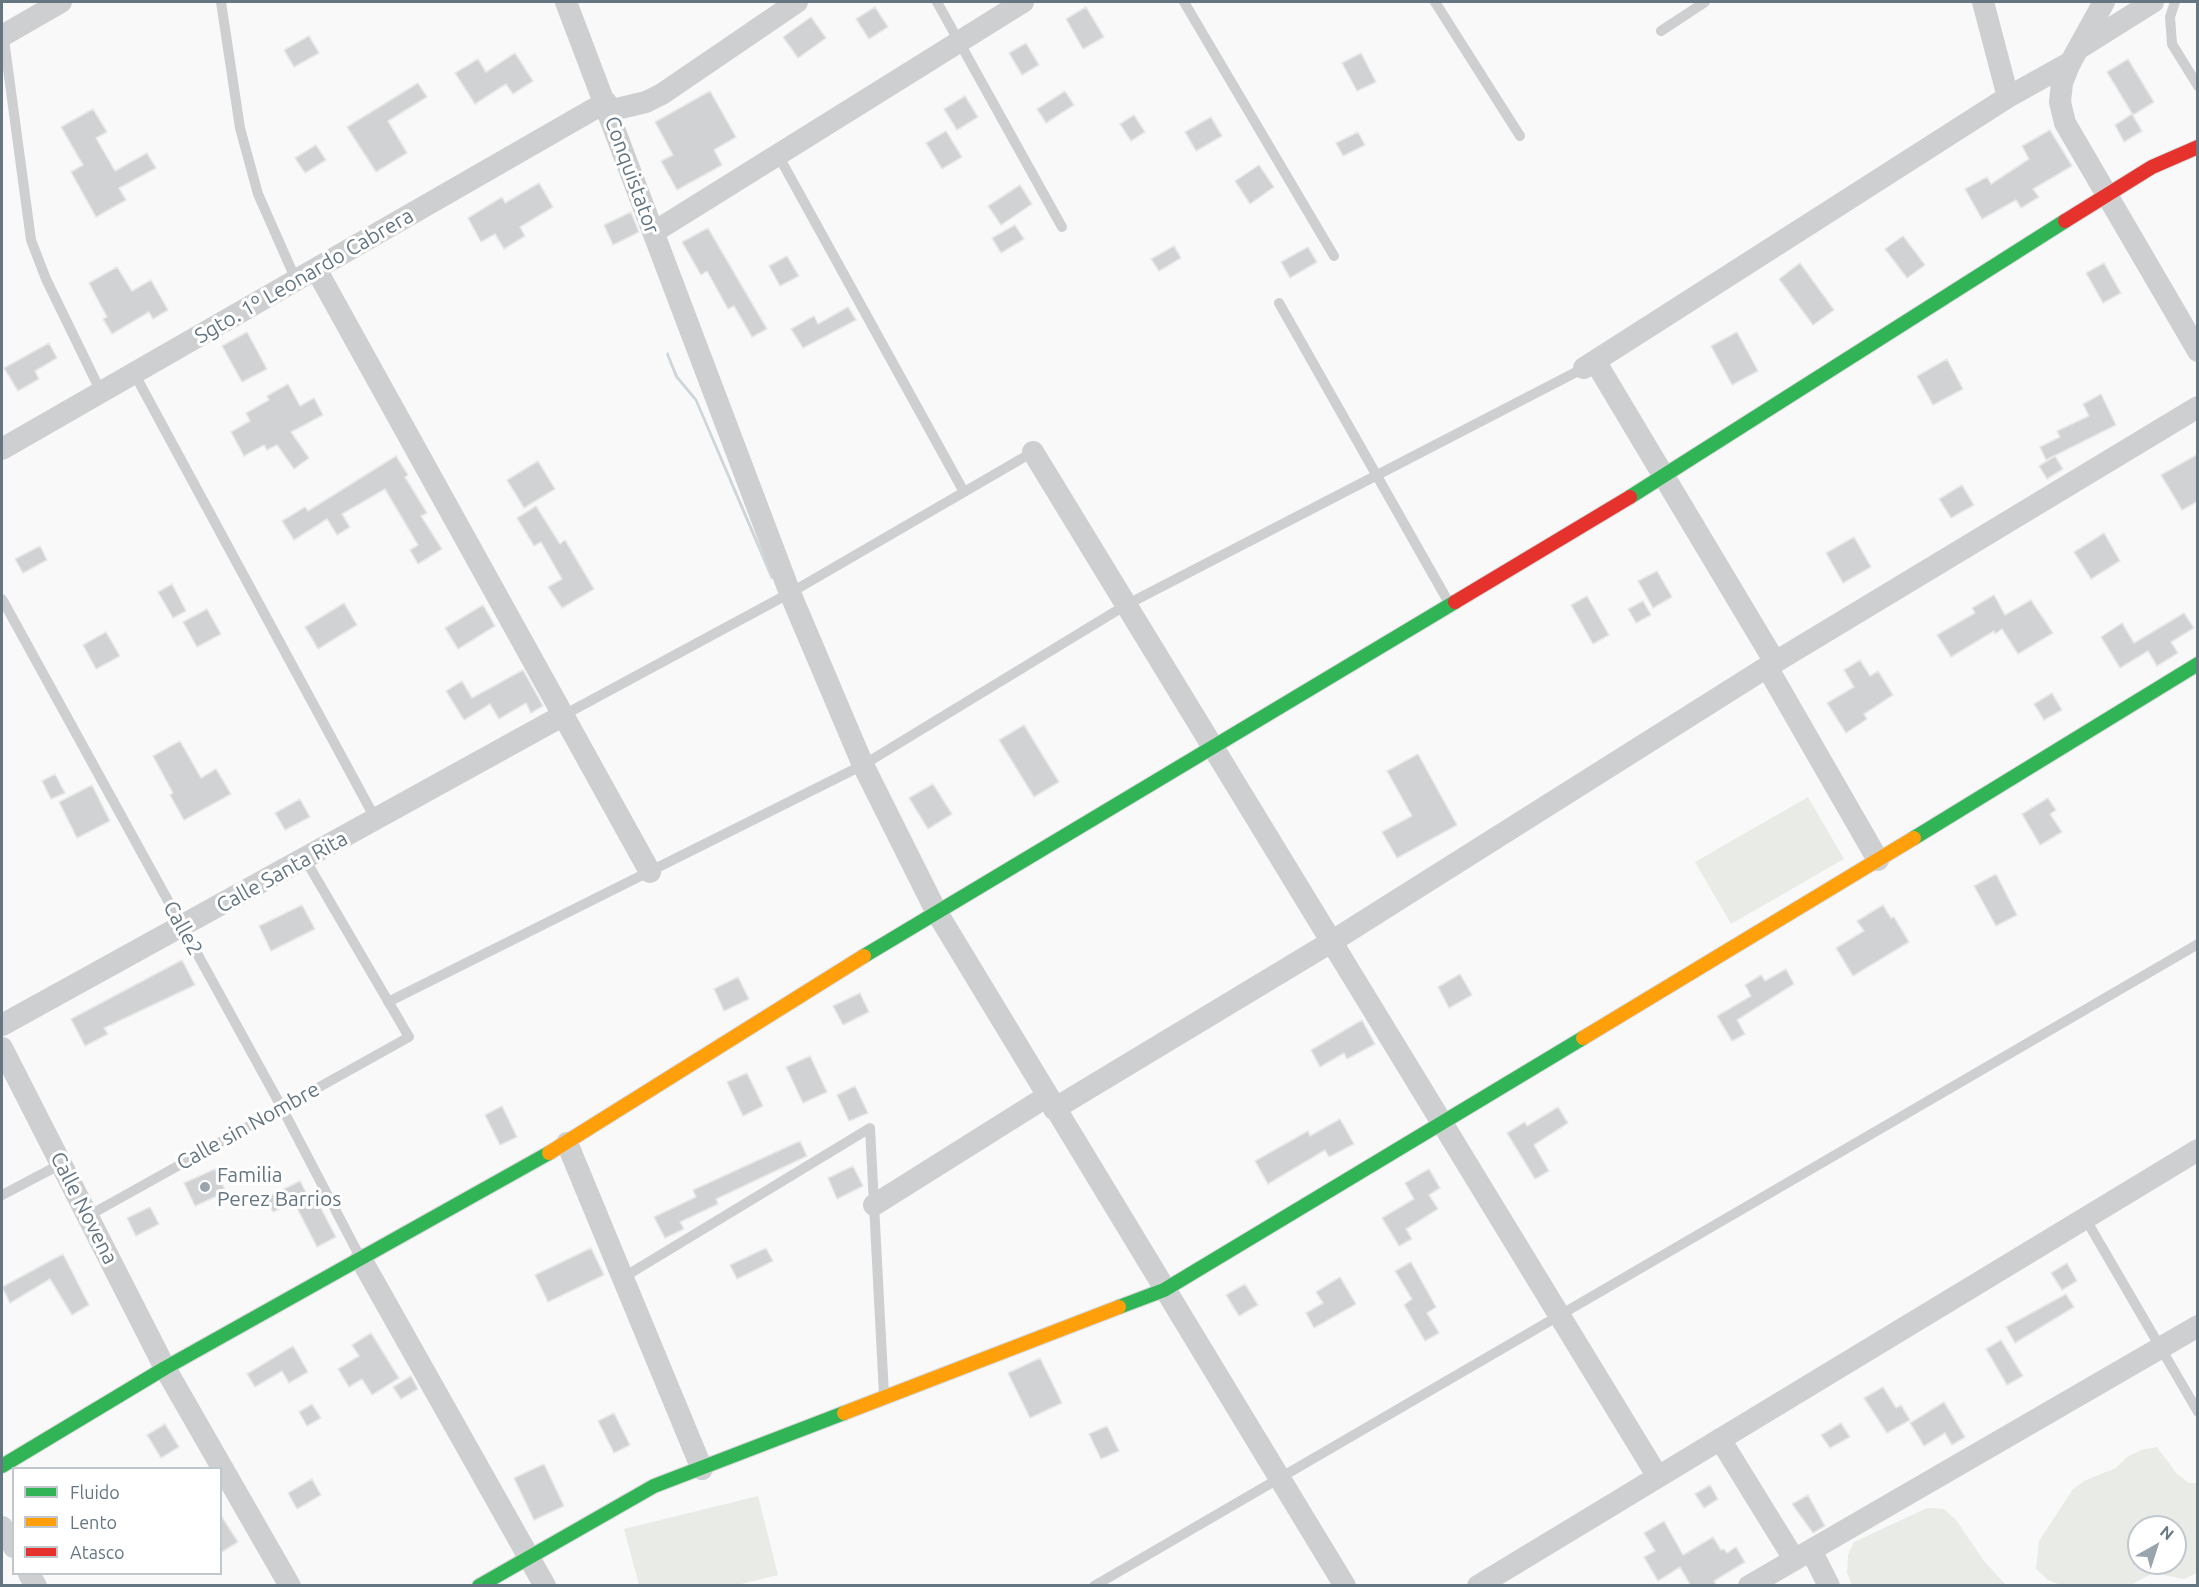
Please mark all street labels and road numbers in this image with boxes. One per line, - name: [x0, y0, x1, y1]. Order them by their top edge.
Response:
- street label: Conquistator: [599, 113, 665, 237]
- street label: Sgto. 1º Leonardo Cabrera: [190, 203, 418, 349]
- street label: Calle Santa Rita: [212, 826, 352, 918]
- street label: Calle2: [158, 896, 208, 960]
- street label: Calle sin Nombre: [172, 1076, 324, 1176]
- street label: Calle Novena: [45, 1148, 123, 1268]

